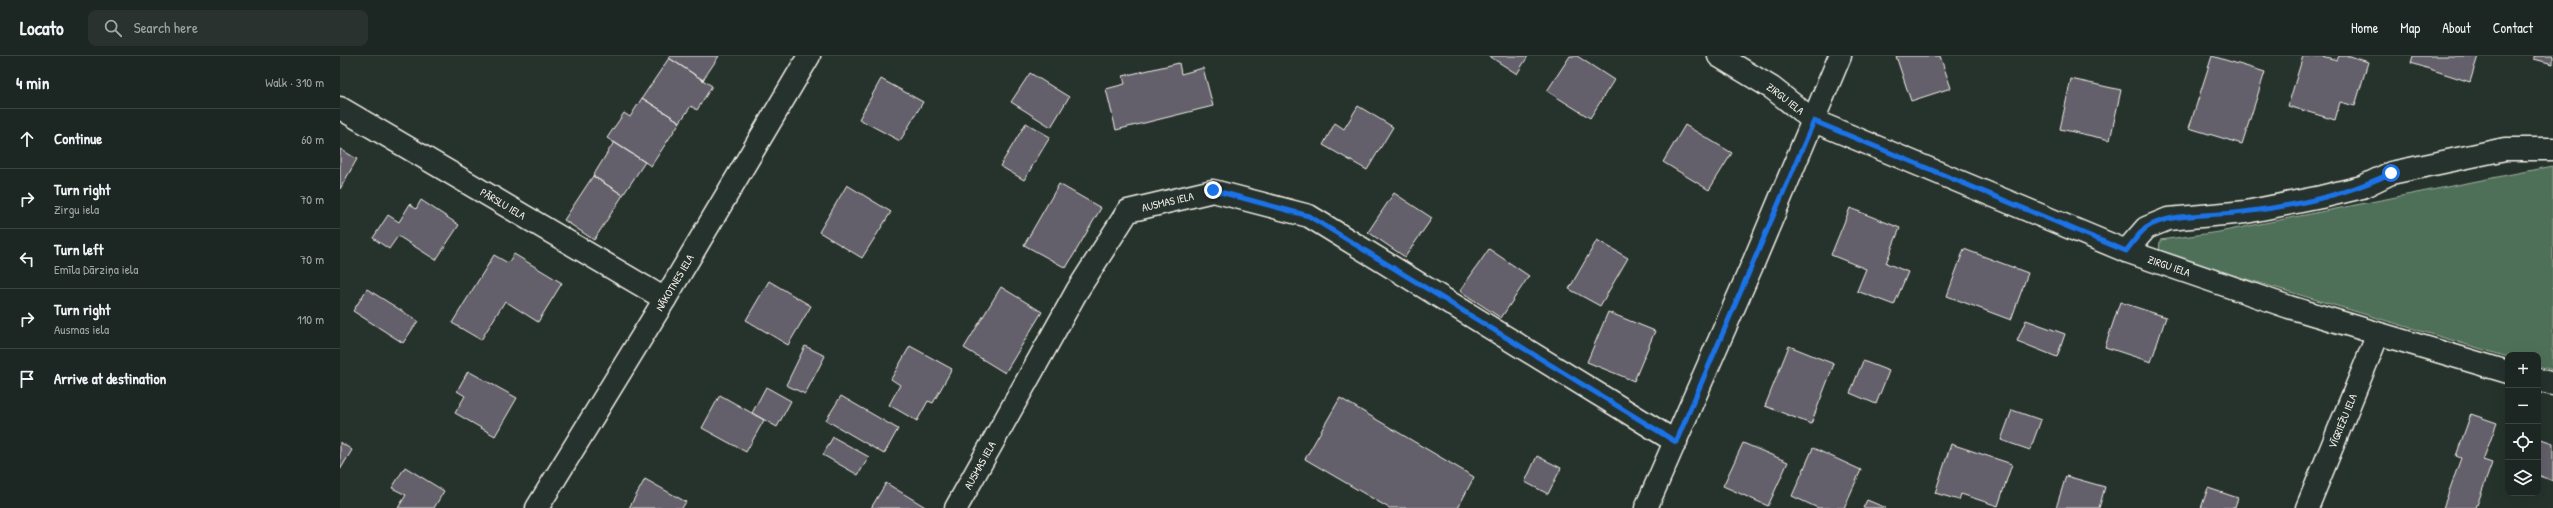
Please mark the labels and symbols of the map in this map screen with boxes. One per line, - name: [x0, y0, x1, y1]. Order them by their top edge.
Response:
- street label: ZIRGU IELA: [1764, 79, 1808, 118]
- route start: [2382, 164, 2400, 182]
- route end: [1204, 181, 1222, 199]
- street label: PĀRSLU IELA: [478, 185, 529, 223]
- street label: AUSMAS IELA: [1140, 189, 1196, 215]
- street label: NĀKOTNES IELA: [652, 251, 697, 314]
- street label: ZIRGU IELA: [2146, 252, 2193, 280]
- street label: VĪGRIEŽU IELA: [2325, 391, 2360, 450]
- street label: AUSMAS IELA: [961, 438, 999, 492]

